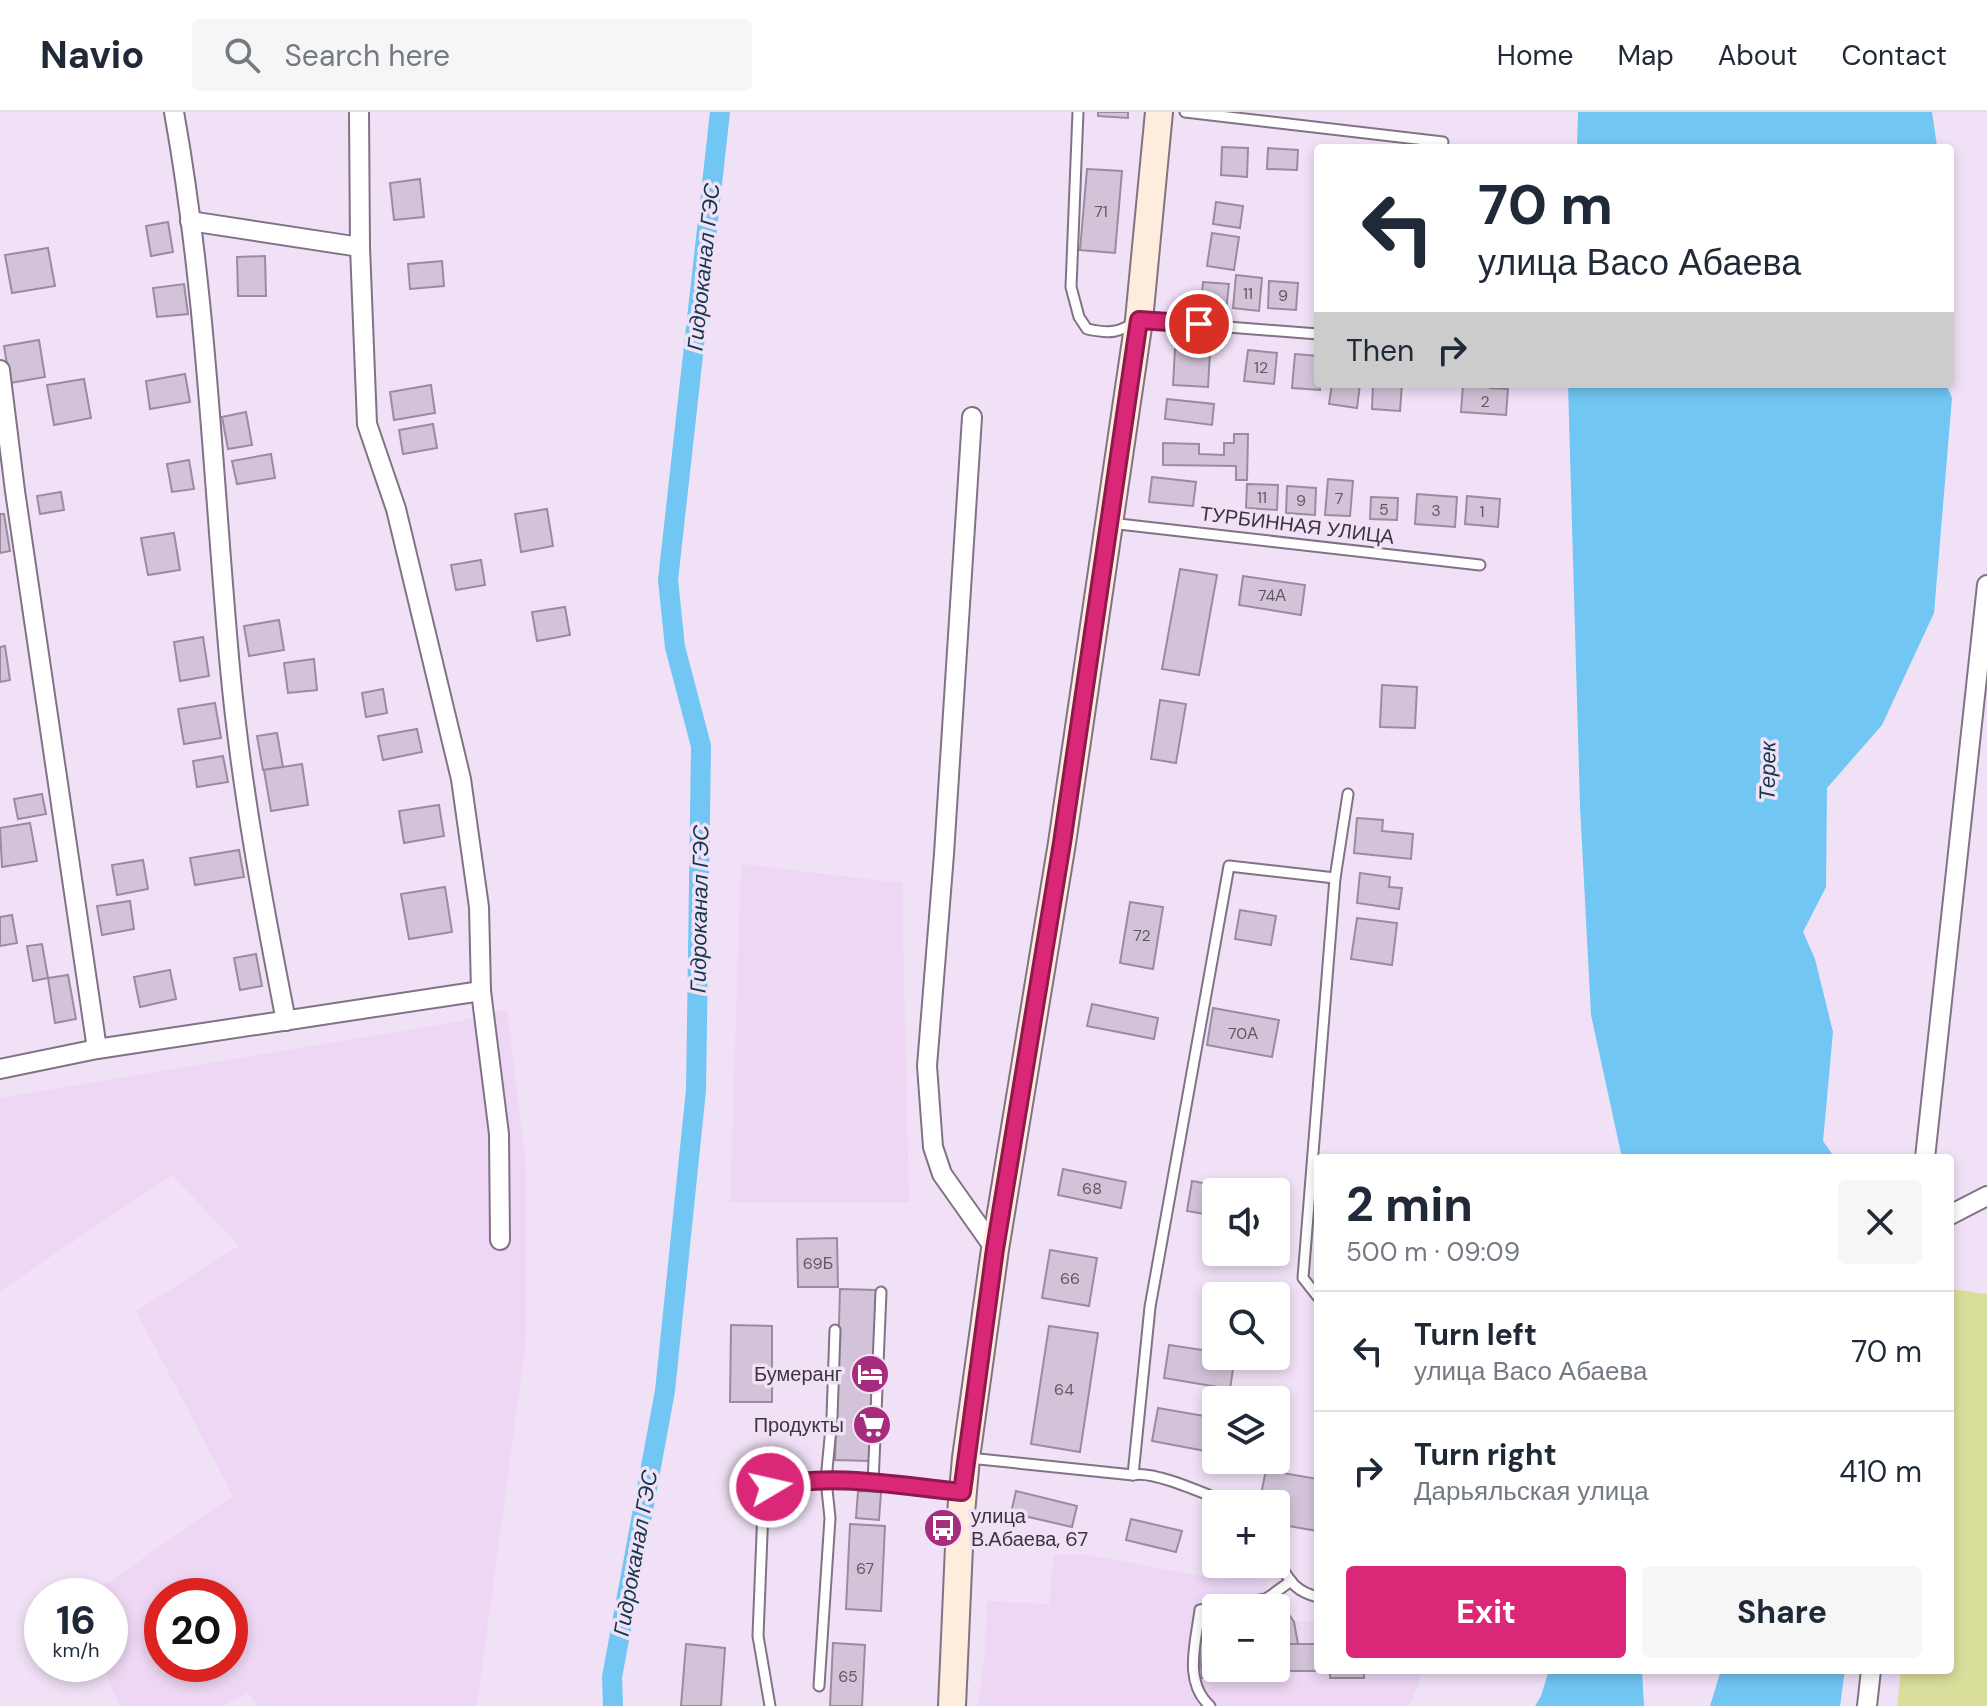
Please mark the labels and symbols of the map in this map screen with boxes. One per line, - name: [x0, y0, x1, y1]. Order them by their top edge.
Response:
- water label: Гидроканал ГЭС: [680, 182, 727, 352]
- house number: 71: [1094, 201, 1108, 222]
- house number: 11: [1243, 283, 1253, 304]
- house number: 9: [1278, 285, 1288, 306]
- pin: [1165, 290, 1233, 358]
- house number: 12: [1254, 357, 1268, 378]
- house number: 2: [1480, 391, 1490, 412]
- house number: 11: [1257, 487, 1267, 508]
- house number: 7: [1335, 488, 1343, 509]
- house number: 9: [1296, 490, 1306, 511]
- house number: 5: [1379, 499, 1389, 520]
- street label: ТУРБИННАЯ УЛИЦА: [1198, 500, 1396, 550]
- house number: 3: [1431, 500, 1441, 521]
- house number: 1: [1480, 501, 1485, 522]
- house number: 74А: [1258, 585, 1286, 606]
- water label: Терек: [1752, 739, 1783, 801]
- water label: Гидроканал ГЭС: [684, 825, 715, 993]
- house number: 72: [1133, 925, 1151, 946]
- house number: 70А: [1228, 1023, 1258, 1044]
- house number: 68: [1082, 1178, 1102, 1199]
- house number: 69Б: [803, 1253, 833, 1274]
- house number: 66: [1060, 1268, 1080, 1289]
- hotel icon: Бумеранг: [849, 1353, 891, 1395]
- place label: Бумеранг: [754, 1361, 842, 1387]
- house number: 64: [1054, 1379, 1074, 1400]
- supermarket icon: Продукты: [851, 1404, 893, 1446]
- place label: Продукты: [754, 1412, 844, 1438]
- position arrow: [728, 1445, 812, 1529]
- water label: Гидроканал ГЭС: [607, 1468, 664, 1638]
- place label: улица В.Абаева, 67: [971, 1503, 1088, 1552]
- bus stop icon: улица В.Абаева, 67: [922, 1507, 964, 1549]
- house number: 67: [856, 1558, 874, 1579]
- speed limit sign: 20: [144, 1578, 248, 1682]
- house number: 65: [838, 1666, 858, 1687]

